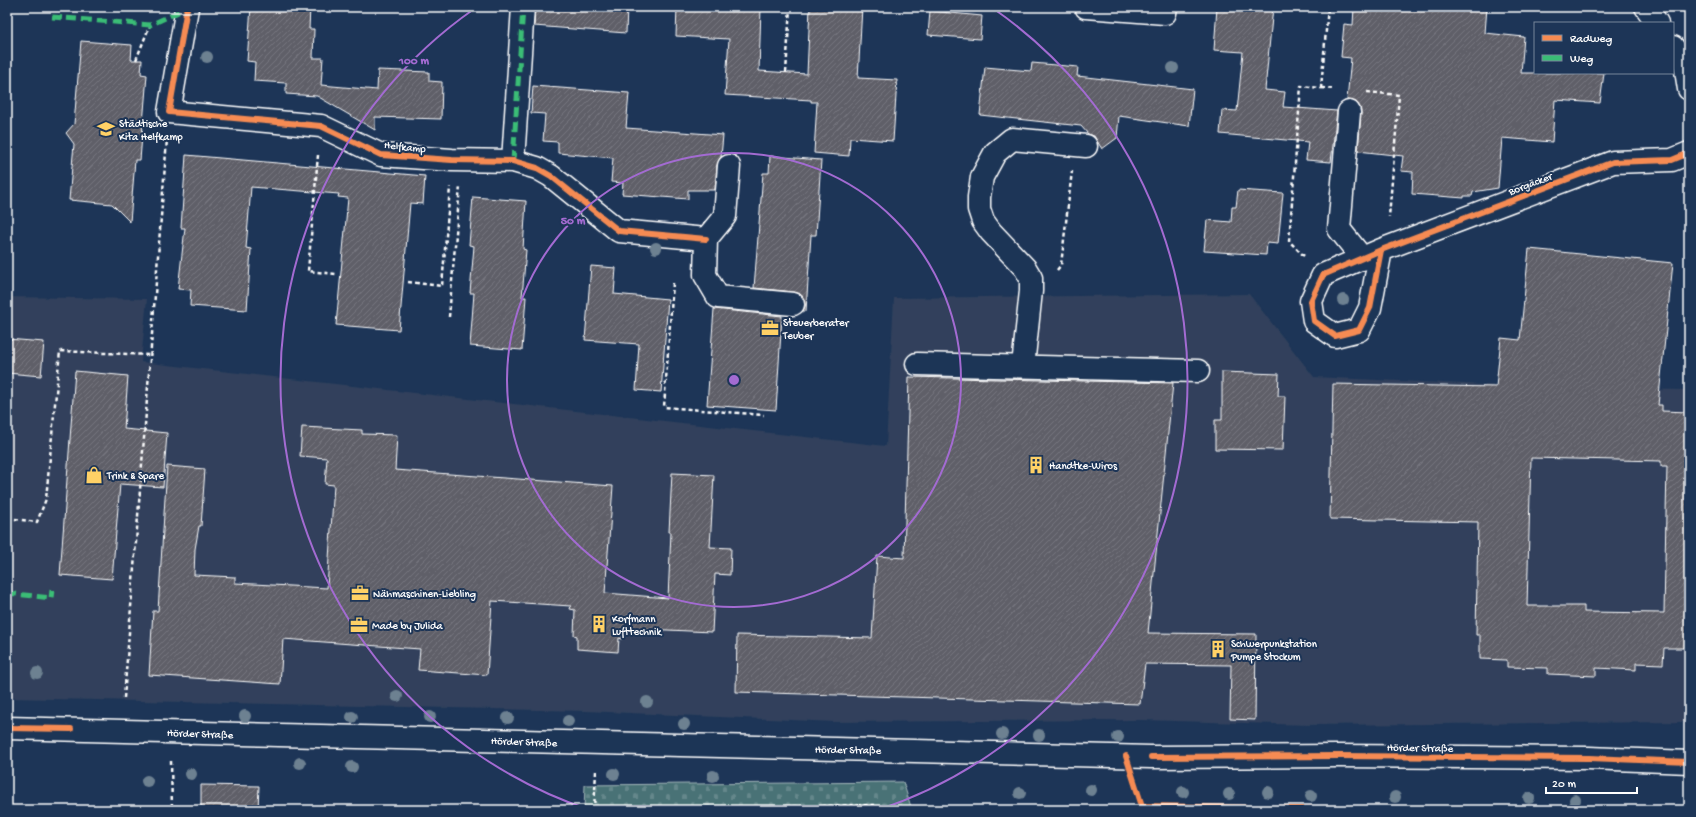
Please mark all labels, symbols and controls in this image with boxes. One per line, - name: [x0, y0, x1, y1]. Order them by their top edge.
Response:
- legend: [1534, 22, 1674, 74]
- text: Radweg: [1570, 33, 1612, 47]
- text: Weg: [1570, 53, 1593, 67]
- text: 100 m: [398, 55, 429, 69]
- school or university icon: Städtische Kita Helfkamp: [96, 119, 116, 139]
- place label: Städtische Kita Helfkamp: [119, 119, 183, 144]
- street label: Helfkamp: [383, 139, 427, 156]
- street label: Borgäcker: [1506, 171, 1555, 199]
- text: 50 m: [561, 215, 586, 229]
- office icon: Steuerberater Teuber: [760, 318, 780, 338]
- place label: Steuerberater Teuber: [782, 318, 850, 343]
- centre of rings: [727, 373, 741, 387]
- building icon: Handtke-Wiros: [1026, 455, 1046, 475]
- place label: Handtke-Wiros: [1049, 461, 1118, 473]
- shop icon: Trink & Spare: [84, 465, 104, 485]
- place label: Trink & Spare: [106, 471, 164, 483]
- office icon: Nähmaschinen-Liebling: [350, 583, 370, 603]
- place label: Nähmaschinen-Liebling: [373, 589, 476, 601]
- place label: Korfmann Lufttechnik: [612, 613, 662, 639]
- building icon: Korfmann Lufttechnik: [589, 614, 609, 634]
- office icon: Made by Julida: [349, 615, 369, 635]
- place label: Made by Julida: [372, 621, 444, 633]
- building icon: Schwerpunkstation Pumpe Stockum: [1208, 639, 1228, 659]
- place label: Schwerpunkstation Pumpe Stockum: [1230, 639, 1318, 664]
- street label: Hörder Straße: [167, 728, 234, 742]
- street label: Hörder Straße: [491, 736, 558, 750]
- street label: Hörder Straße: [1387, 742, 1454, 756]
- street label: Hörder Straße: [815, 744, 882, 758]
- scale bar: [1546, 769, 1637, 795]
- text: 20 m: [1552, 778, 1577, 792]

